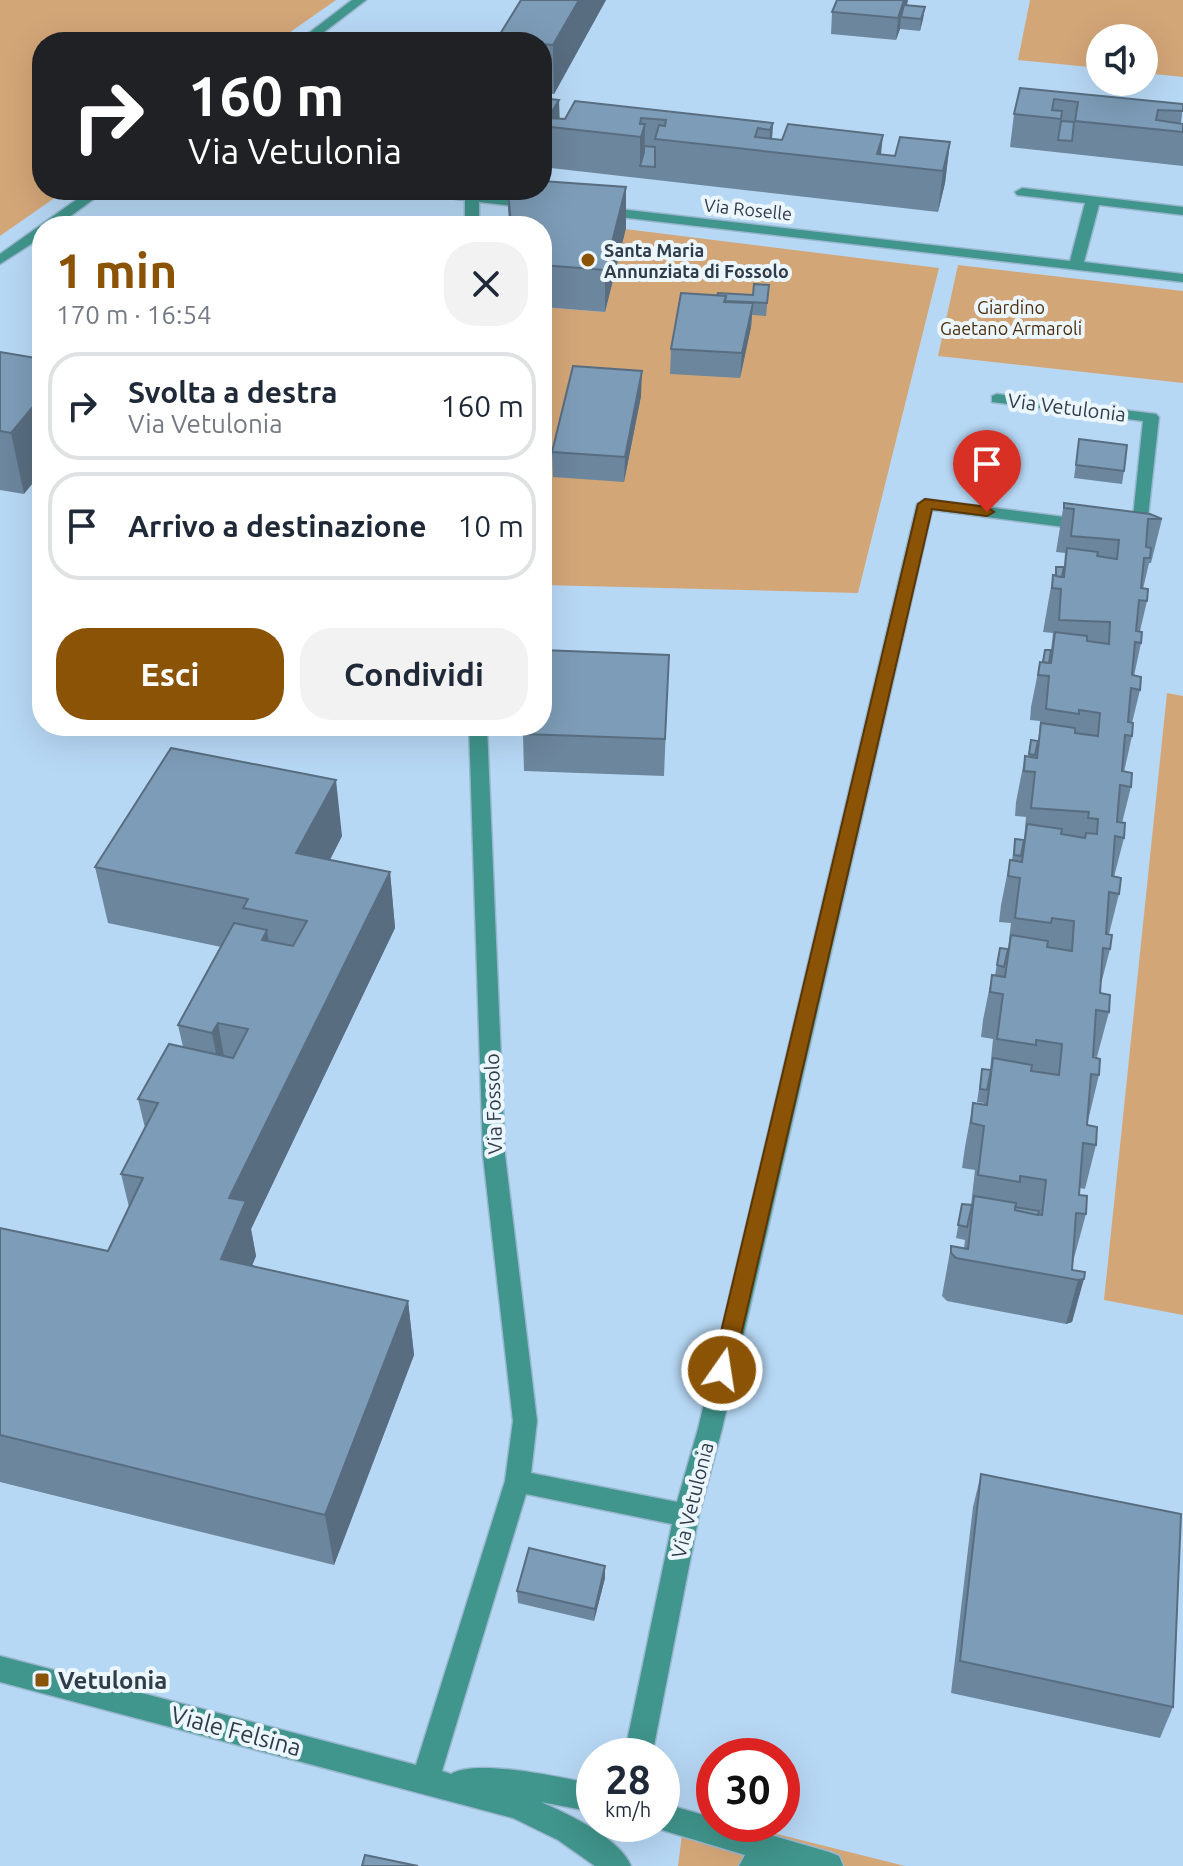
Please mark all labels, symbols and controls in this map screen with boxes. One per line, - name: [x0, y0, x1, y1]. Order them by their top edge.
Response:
- map controls: [1086, 24, 1158, 96]
- button: sound: [1086, 24, 1158, 96]
- icon: right: [56, 64, 160, 168]
- text: 160 m: [188, 64, 344, 127]
- text: Via Vetulonia: [188, 130, 402, 171]
- street label: Via Roselle: [703, 194, 793, 224]
- place label: Santa Maria Annunziata di Fossolo: [604, 240, 789, 281]
- button: close: [444, 242, 528, 326]
- text: 1 min: [56, 243, 177, 297]
- marker: Santa Maria Annunziata di Fossolo: [579, 251, 597, 269]
- park label: Giardino Gaetano Armaroli: [940, 297, 1082, 338]
- text: 170 m · 16:54: [56, 300, 212, 329]
- text: Svolta a destra: [128, 375, 337, 409]
- icon: right: [60, 384, 104, 428]
- street label: Via Vetulonia: [1007, 388, 1127, 426]
- text: 160 m: [440, 389, 524, 423]
- text: Via Vetulonia: [128, 409, 283, 438]
- pin: [953, 430, 1021, 512]
- icon: arrive: [965, 442, 1009, 486]
- icon: arrive: [60, 504, 104, 548]
- text: Arrivo a destinazione: [128, 509, 426, 543]
- text: 10 m: [457, 509, 524, 543]
- button: Esci: [56, 628, 284, 720]
- button: Condividi: [300, 628, 528, 720]
- street label: Via Fossolo: [480, 1053, 506, 1155]
- position arrow: [680, 1328, 764, 1412]
- street label: Via Vetulonia: [666, 1440, 718, 1560]
- place label: Vetulonia: [58, 1667, 167, 1694]
- marker: Vetulonia: [33, 1671, 51, 1689]
- street label: Viale Felsina: [168, 1701, 304, 1761]
- speed limit sign: 30: [696, 1738, 800, 1842]
- text: 28: [605, 1757, 651, 1802]
- text: km/h: [605, 1798, 651, 1821]

